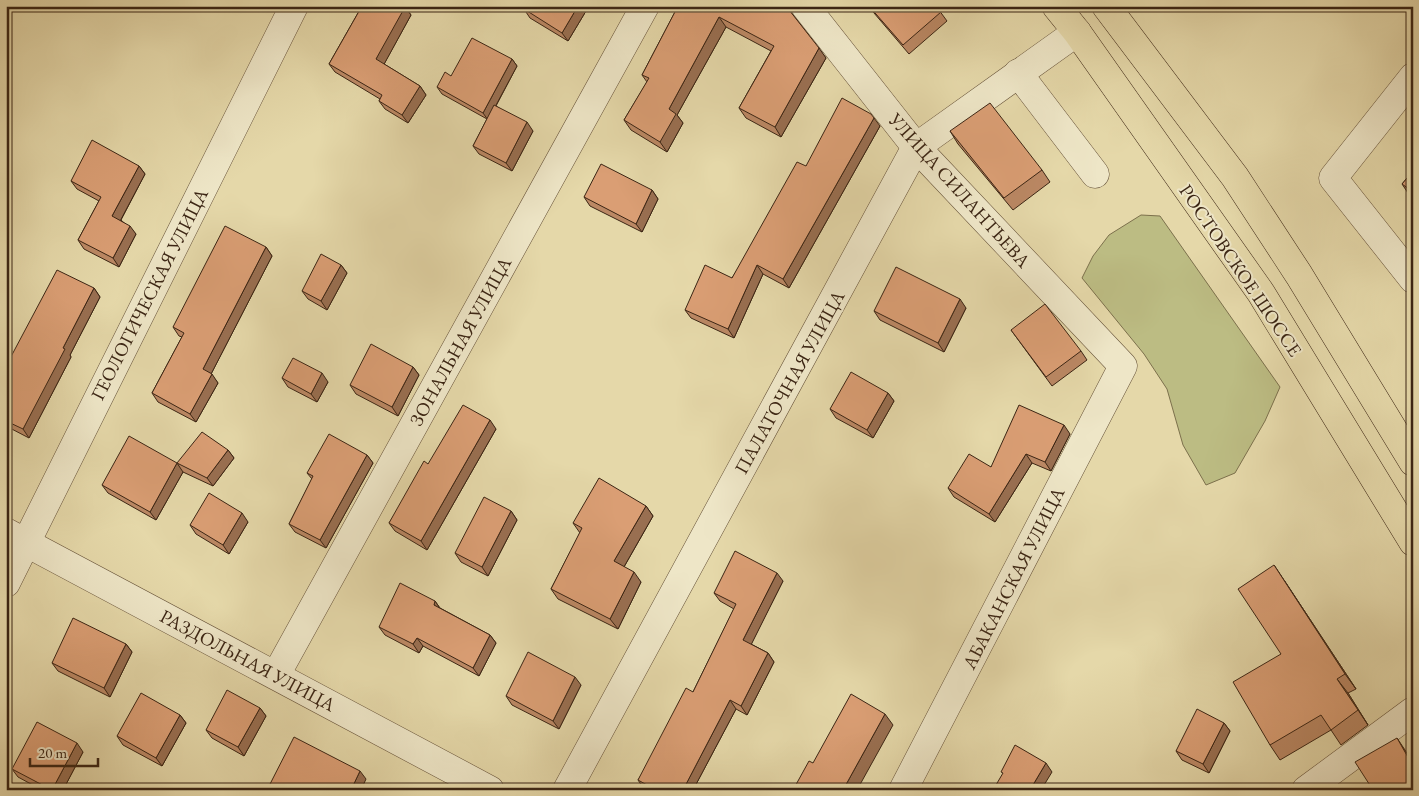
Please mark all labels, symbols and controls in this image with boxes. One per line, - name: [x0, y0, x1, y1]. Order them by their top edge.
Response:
- street label: УЛИЦА СИЛАНТЬЕВА: [883, 107, 1036, 274]
- street label: РОСТОВСКОЕ ШОССЕ: [1174, 179, 1308, 361]
- street label: ГЕОЛОГИЧЕСКАЯ УЛИЦА: [85, 183, 214, 404]
- street label: ЗОНАЛЬНАЯ УЛИЦА: [404, 252, 518, 430]
- street label: ПАЛАТОЧНАЯ УЛИЦА: [729, 285, 851, 478]
- street label: АБАКАНСКАЯ УЛИЦА: [956, 482, 1071, 674]
- street label: РАЗДОЛЬНАЯ УЛИЦА: [156, 604, 341, 718]
- scale bar: [30, 736, 98, 768]
- text: 20 m: [38, 743, 67, 762]

